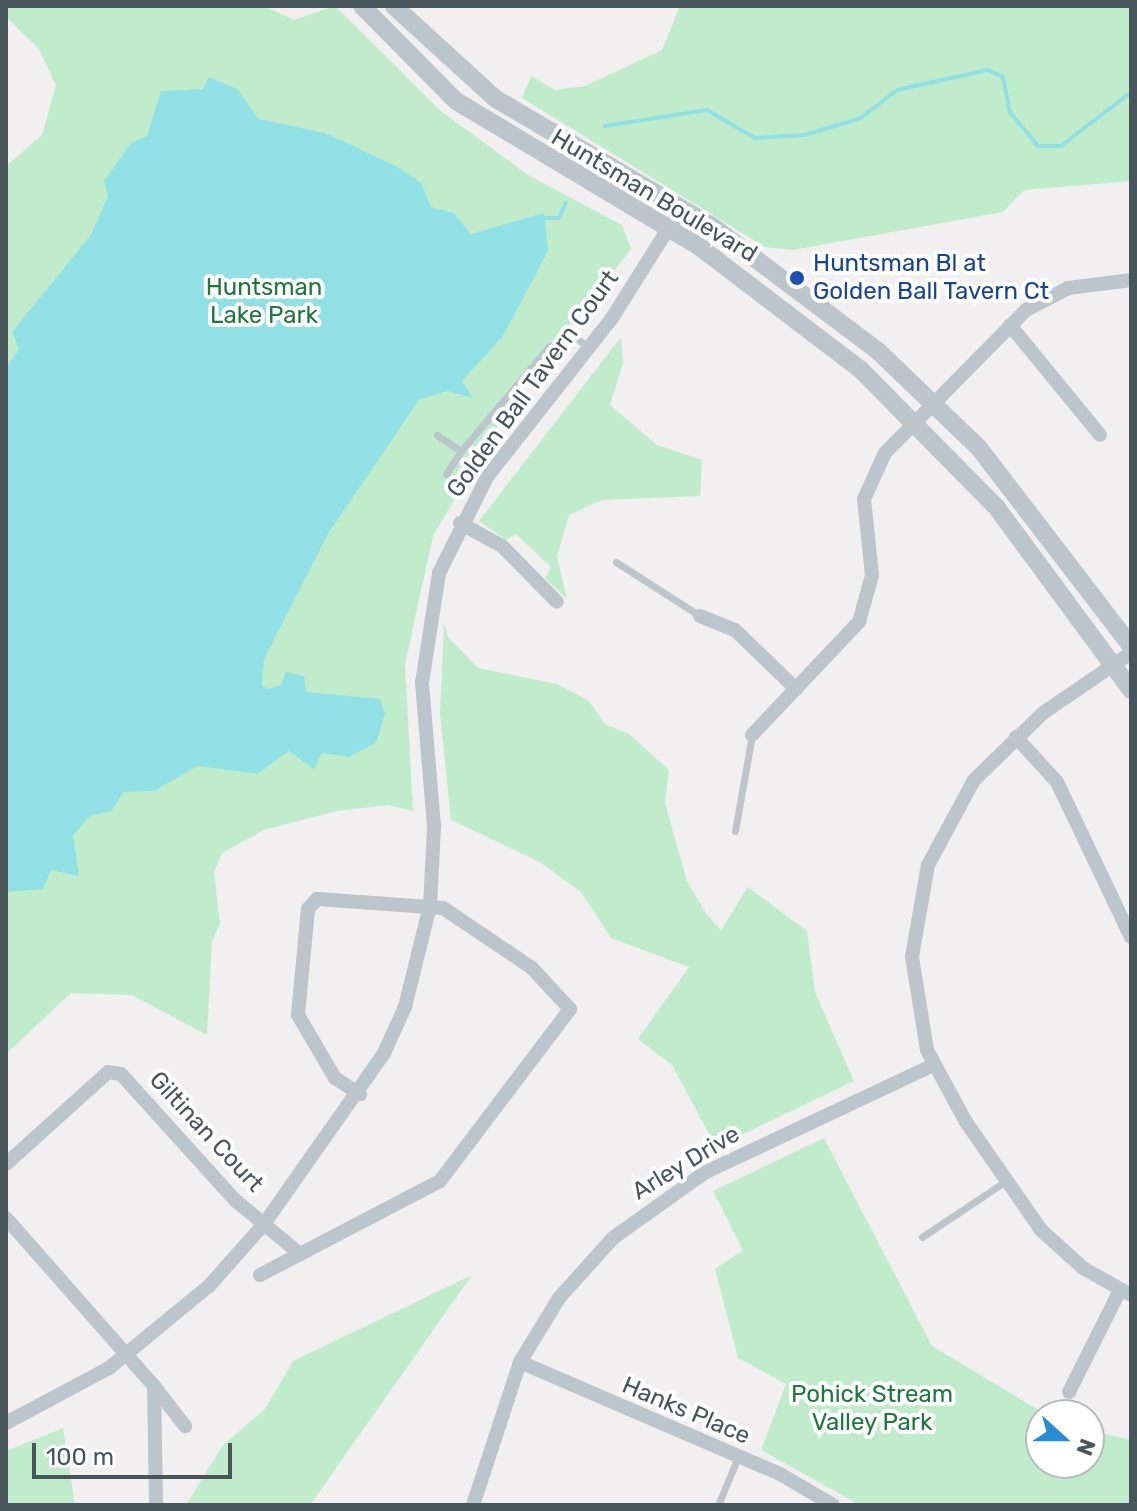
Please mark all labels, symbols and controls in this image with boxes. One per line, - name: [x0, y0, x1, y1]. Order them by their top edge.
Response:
- street label: Huntsman Boulevard: [546, 123, 762, 269]
- place label: Huntsman Bl at Golden Ball Tavern Ct: [813, 250, 1050, 306]
- street label: Golden Ball Tavern Court: [441, 265, 625, 503]
- marker: Huntsman Bl at Golden Ball Tavern Ct: [788, 269, 806, 287]
- park label: Huntsman Lake Park: [206, 274, 322, 330]
- street label: Giltinan Court: [143, 1066, 269, 1198]
- street label: Arley Drive: [627, 1120, 745, 1206]
- street label: Hanks Place: [618, 1371, 754, 1451]
- park label: Pohick Stream Valley Park: [791, 1381, 953, 1437]
- north arrow: [1025, 1399, 1105, 1479]
- scale bar: [36, 1427, 236, 1477]
- text: N: [1071, 1435, 1101, 1459]
- text: 100 m: [46, 1443, 114, 1471]

